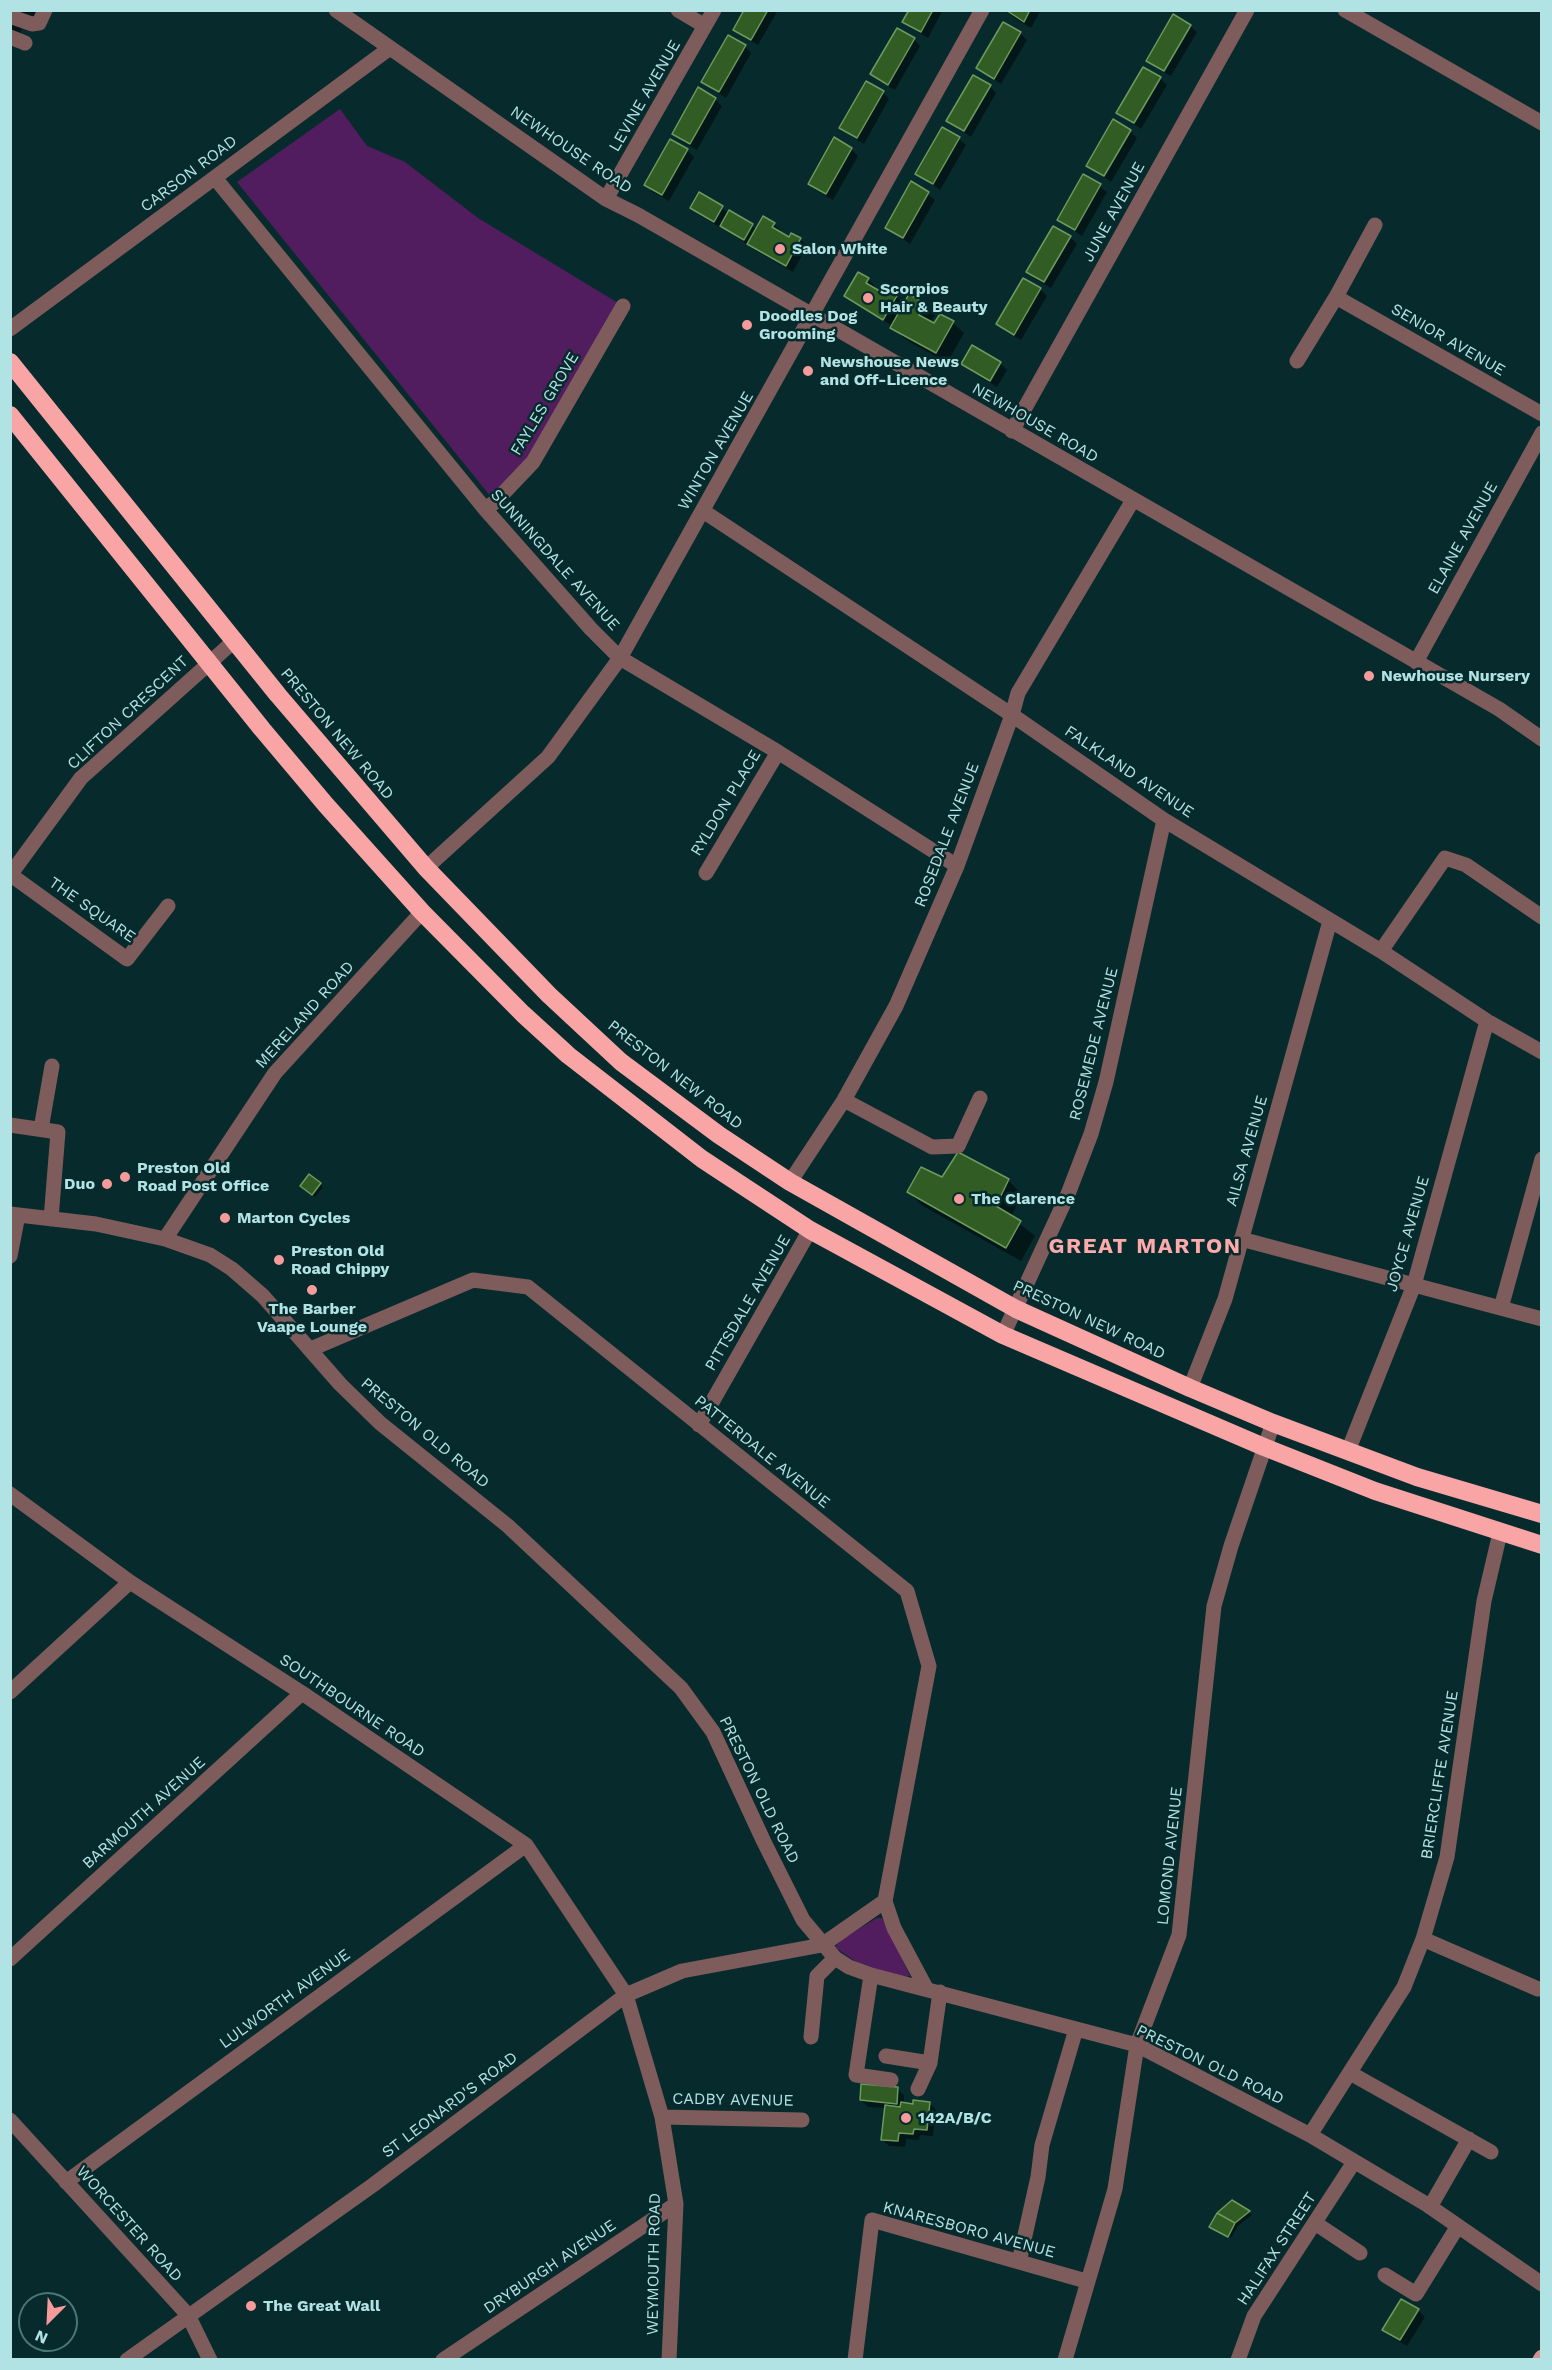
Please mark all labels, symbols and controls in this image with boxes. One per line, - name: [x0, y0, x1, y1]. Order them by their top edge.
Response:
- street label: LEVINE AVENUE: [605, 37, 685, 155]
- street label: NEWHOUSE ROAD: [507, 102, 635, 198]
- street label: CARSON ROAD: [137, 131, 241, 217]
- street label: JUNE AVENUE: [1079, 159, 1149, 265]
- place label: Salon White: [792, 239, 888, 259]
- marker: Salon White: [773, 242, 787, 256]
- place label: Scorpios Hair & Beauty: [880, 279, 987, 317]
- marker: Scorpios Hair & Beauty: [861, 291, 875, 305]
- street label: SENIOR AVENUE: [1388, 300, 1508, 380]
- place label: Doodles Dog Grooming: [759, 306, 857, 344]
- marker: Doodles Dog Grooming: [740, 318, 754, 332]
- street label: FAYLES GROVE: [507, 349, 583, 459]
- place label: Newshouse News and Off-Licence: [820, 352, 959, 390]
- marker: Newshouse News and Off-Licence: [801, 364, 815, 378]
- street label: NEWHOUSE ROAD: [968, 379, 1102, 467]
- street label: WINTON AVENUE: [674, 388, 758, 514]
- street label: ELAINE AVENUE: [1424, 478, 1502, 598]
- street label: SUNNINGDALE AVENUE: [486, 485, 624, 635]
- street label: CLIFTON CRESCENT: [64, 652, 192, 774]
- street label: PRESTON NEW ROAD: [276, 664, 398, 804]
- place label: Newhouse Nursery: [1381, 666, 1530, 686]
- marker: Newhouse Nursery: [1362, 669, 1376, 683]
- street label: FALKLAND AVENUE: [1061, 722, 1197, 822]
- street label: RYLDON PLACE: [687, 747, 765, 859]
- street label: ROSEDALE AVENUE: [911, 760, 983, 910]
- street label: THE SQUARE: [45, 873, 139, 947]
- street label: MERELAND ROAD: [252, 957, 358, 1073]
- street label: ROSEMEDE AVENUE: [1066, 965, 1122, 1123]
- street label: PRESTON NEW ROAD: [604, 1016, 746, 1134]
- street label: AILSA AVENUE: [1222, 1093, 1272, 1209]
- place label: Preston Old Road Post Office: [137, 1158, 269, 1196]
- marker: Preston Old Road Post Office: [118, 1170, 132, 1184]
- place label: Duo: [64, 1174, 95, 1194]
- street label: JOYCE AVENUE: [1382, 1174, 1434, 1294]
- marker: Duo: [100, 1177, 114, 1191]
- place label: The Clarence: [971, 1189, 1075, 1209]
- marker: The Clarence: [952, 1192, 966, 1206]
- place label: Marton Cycles: [237, 1208, 350, 1228]
- marker: Marton Cycles: [218, 1211, 232, 1225]
- street label: PITTSDALE AVENUE: [701, 1232, 795, 1374]
- district label: GREAT MARTON: [1049, 1234, 1241, 1260]
- place label: Preston Old Road Chippy: [291, 1241, 389, 1279]
- marker: Preston Old Road Chippy: [272, 1253, 286, 1267]
- street label: PRESTON NEW ROAD: [1010, 1276, 1168, 1364]
- marker: The Barber Vaape Lounge: [305, 1283, 319, 1297]
- place label: The Barber Vaape Lounge: [257, 1299, 367, 1337]
- street label: PRESTON OLD ROAD: [357, 1374, 493, 1492]
- street label: PATTERDALE AVENUE: [690, 1391, 834, 1513]
- street label: SOUTHBOURNE ROAD: [276, 1650, 428, 1762]
- street label: BRIERCLIFFE AVENUE: [1417, 1689, 1463, 1861]
- street label: PRESTON OLD ROAD: [715, 1713, 803, 1867]
- street label: BARMOUTH AVENUE: [79, 1753, 209, 1873]
- street label: LOMOND AVENUE: [1153, 1786, 1187, 1926]
- street label: LULWORTH AVENUE: [216, 1945, 354, 2053]
- street label: PRESTON OLD ROAD: [1133, 2021, 1287, 2109]
- street label: ST LEONARD'S ROAD: [378, 2048, 522, 2162]
- street label: CADBY AVENUE: [672, 2089, 794, 2111]
- place label: 142A/B/C: [918, 2108, 992, 2128]
- marker: 142A/B/C: [899, 2111, 913, 2125]
- street label: WORCESTER ROAD: [72, 2162, 186, 2286]
- street label: HALIFAX STREET: [1233, 2189, 1321, 2309]
- street label: WEYMOUTH ROAD: [643, 2193, 665, 2335]
- street label: KNARESBORO AVENUE: [881, 2198, 1057, 2262]
- street label: DRYBURGH AVENUE: [480, 2216, 620, 2318]
- north arrow: [18, 2292, 78, 2352]
- place label: The Great Wall: [263, 2296, 380, 2316]
- marker: The Great Wall: [244, 2299, 258, 2313]
- text: N: [32, 2326, 51, 2348]

